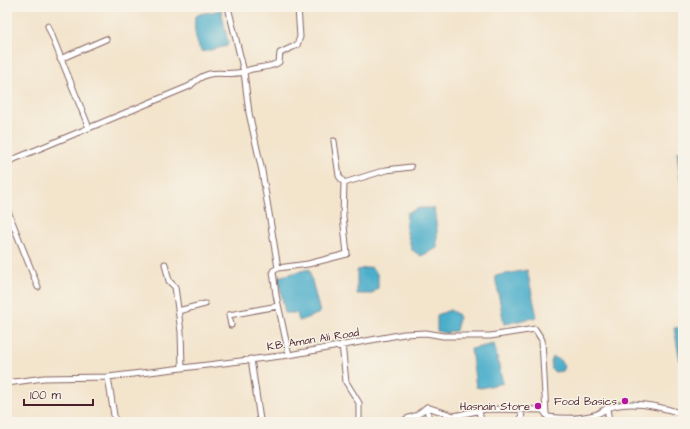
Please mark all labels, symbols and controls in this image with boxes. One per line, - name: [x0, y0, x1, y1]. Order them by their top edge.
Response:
- street label: K.B. Aman Ali Road: [266, 325, 361, 354]
- scale bar: [24, 381, 93, 407]
- text: 100 m: [30, 387, 61, 404]
- place label: Food Basics: [554, 394, 617, 409]
- marker: Food Basics: [620, 396, 630, 406]
- place label: Hasnain Store: [460, 399, 530, 414]
- marker: Hasnain Store: [533, 401, 543, 411]

